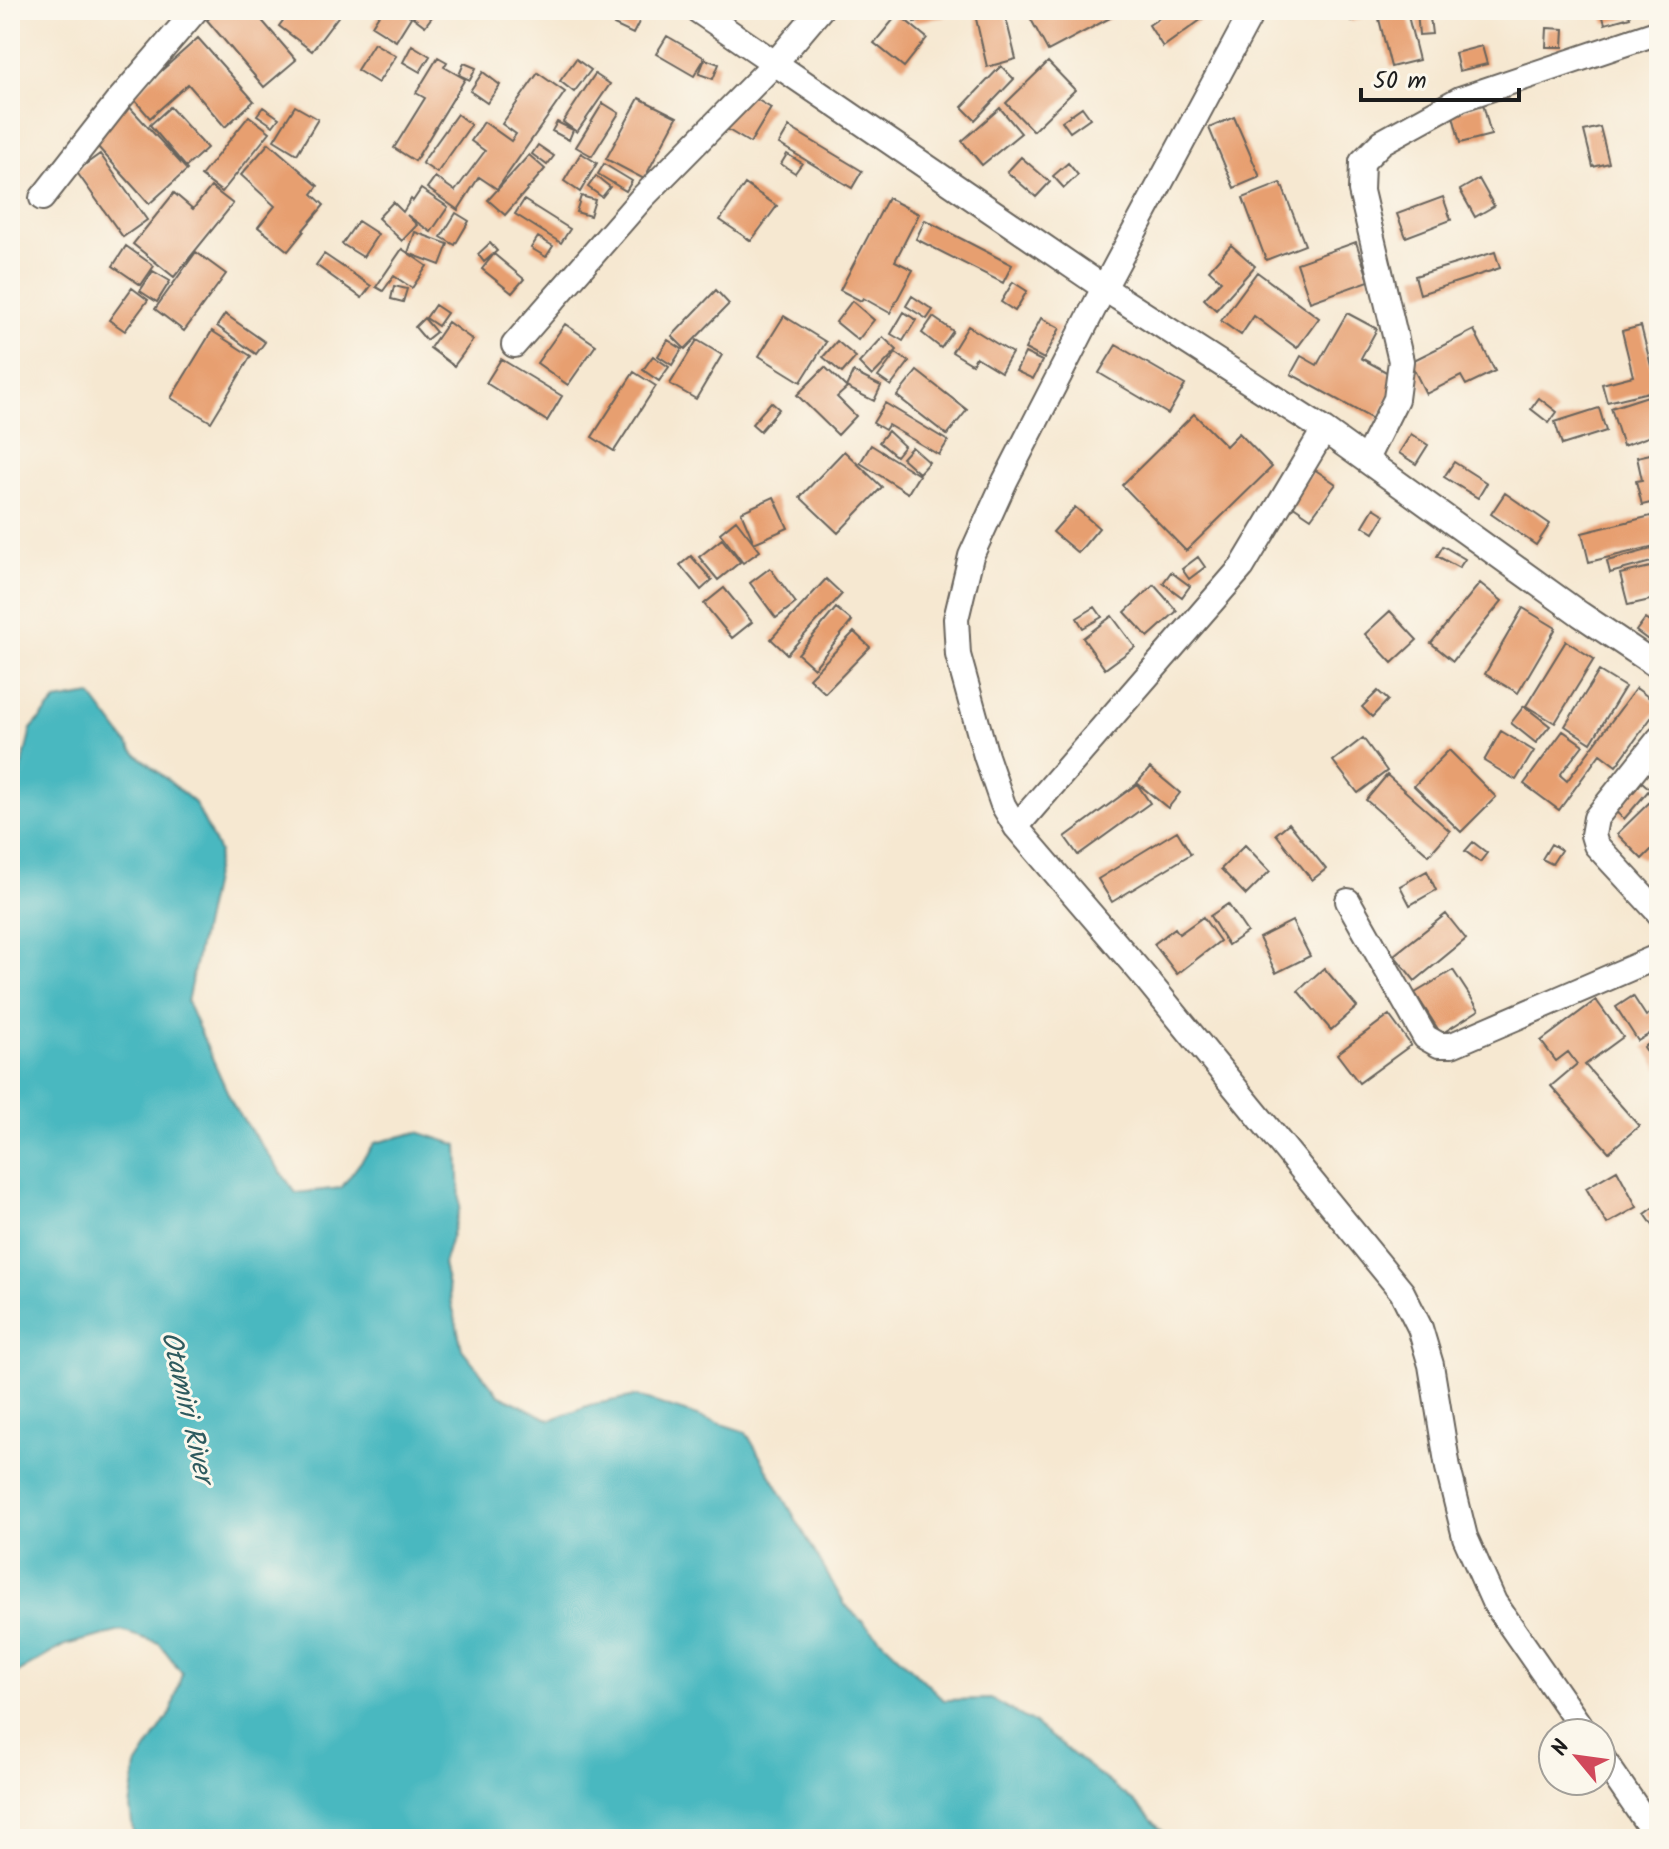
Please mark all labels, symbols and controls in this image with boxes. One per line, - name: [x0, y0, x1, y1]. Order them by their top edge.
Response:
- scale bar: [1361, 52, 1519, 102]
- text: 50 m: [1373, 62, 1427, 101]
- water label: Otamiri River: [147, 1327, 227, 1493]
- north arrow: [1537, 1717, 1617, 1797]
- text: N: [1543, 1734, 1580, 1763]

